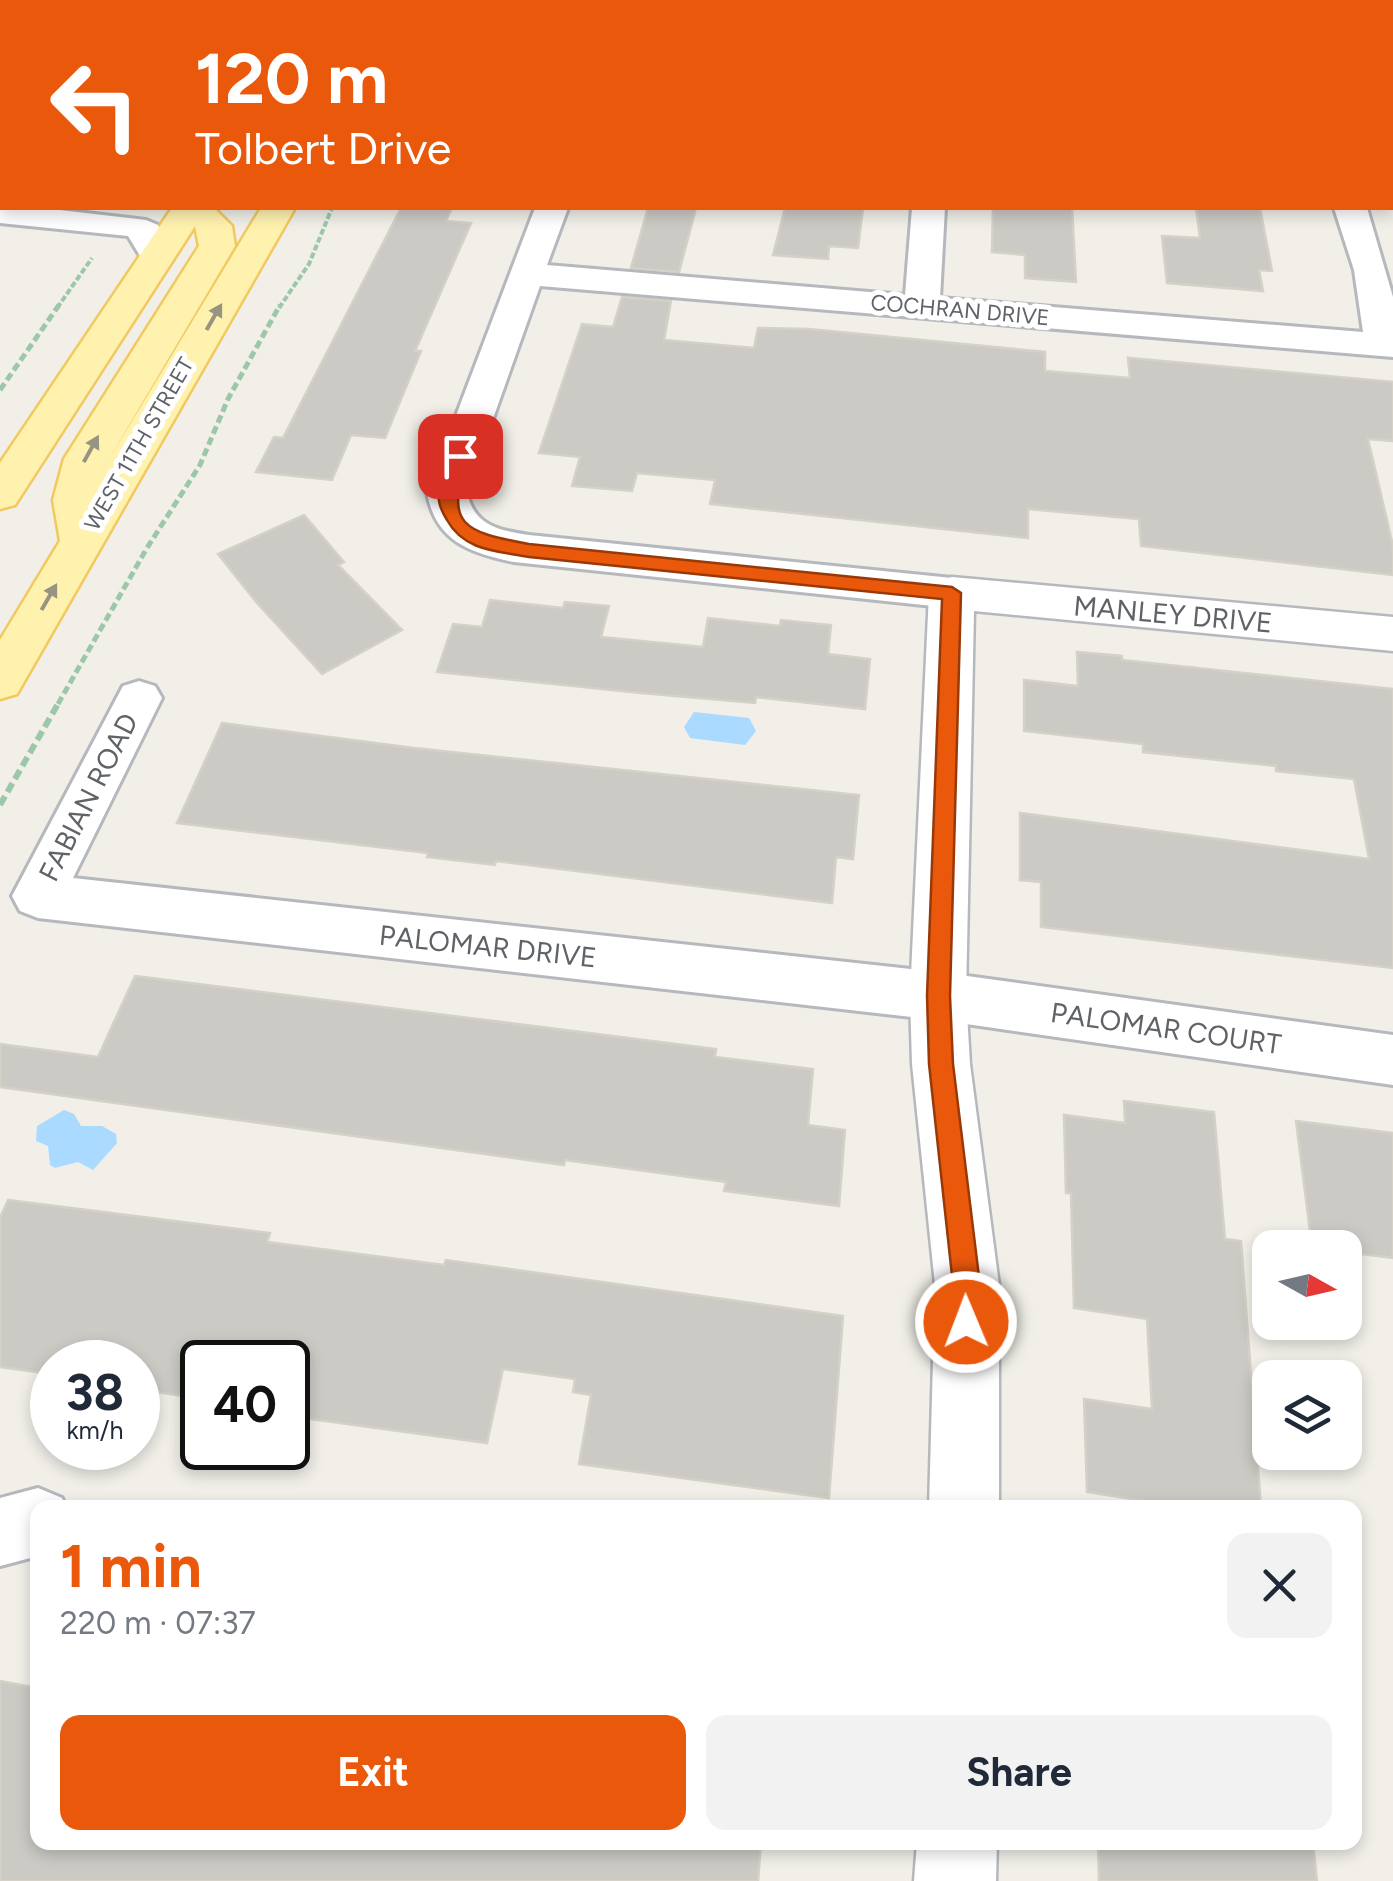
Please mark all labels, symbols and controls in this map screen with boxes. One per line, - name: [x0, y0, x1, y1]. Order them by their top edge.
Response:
- text: 120 m: [195, 36, 388, 121]
- icon: left: [30, 40, 160, 170]
- text: Tolbert Drive: [195, 121, 451, 175]
- street label: COCHRAN DRIVE: [869, 289, 1051, 331]
- one-way arrow: [205, 302, 222, 331]
- street label: WEST 11TH STREET: [79, 353, 199, 535]
- pin: [418, 414, 503, 499]
- icon: arrive: [433, 429, 488, 484]
- one-way arrow: [82, 435, 100, 463]
- one-way arrow: [40, 583, 58, 611]
- street label: MANLEY DRIVE: [1072, 588, 1274, 640]
- street label: FABIAN ROAD: [31, 707, 145, 887]
- street label: PALOMAR DRIVE: [378, 918, 598, 974]
- street label: PALOMAR COURT: [1048, 995, 1284, 1061]
- north arrow: [1252, 1230, 1362, 1340]
- map controls: [1252, 1230, 1362, 1470]
- position arrow: [914, 1270, 1018, 1374]
- speed limit sign: 40: [180, 1340, 310, 1470]
- button: layers: [1252, 1360, 1362, 1470]
- text: 38: [66, 1362, 124, 1423]
- text: km/h: [66, 1415, 124, 1445]
- text: 1 min: [60, 1530, 202, 1602]
- button: close: [1227, 1533, 1332, 1638]
- text: 220 m · 07:37: [60, 1604, 256, 1642]
- button: Exit: [60, 1715, 686, 1830]
- button: Share: [706, 1715, 1332, 1830]

